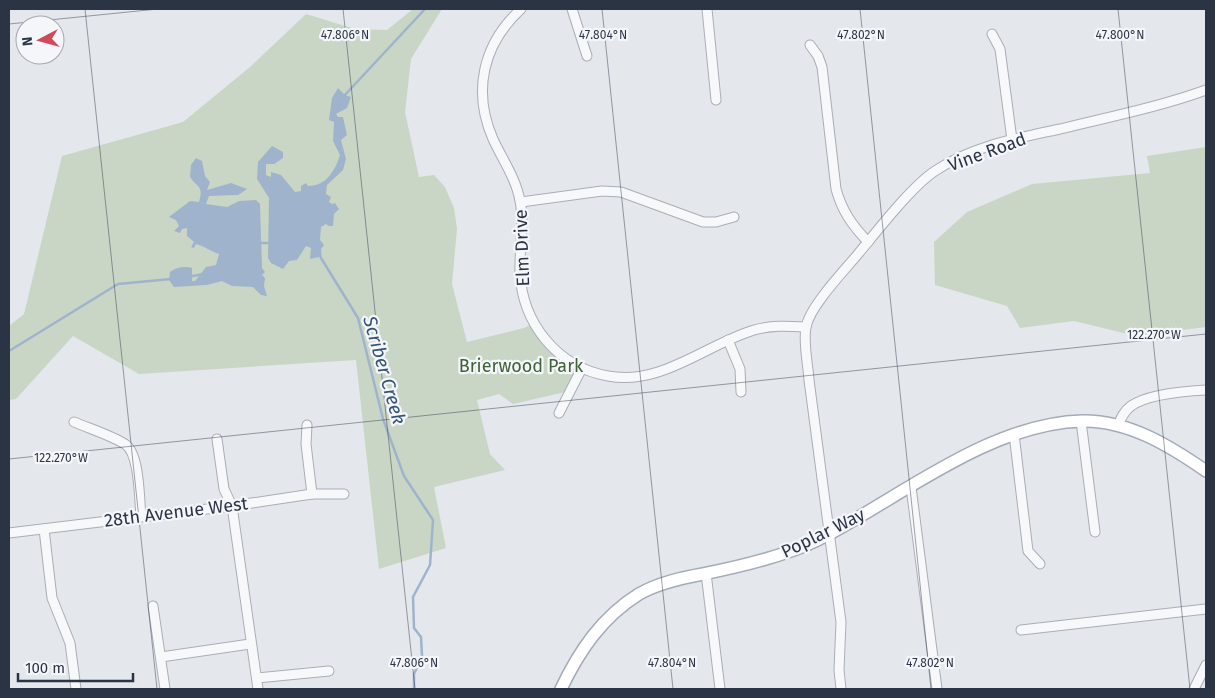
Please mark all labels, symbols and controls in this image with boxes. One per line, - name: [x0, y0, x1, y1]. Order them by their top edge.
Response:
- north arrow: [15, 15, 65, 65]
- text: 47.806°N: [321, 28, 369, 42]
- text: 47.804°N: [579, 28, 627, 42]
- text: 47.802°N: [837, 28, 885, 42]
- text: 47.800°N: [1096, 28, 1144, 42]
- text: N: [19, 36, 37, 47]
- street label: Vine Road: [945, 128, 1029, 176]
- street label: Elm Drive: [510, 209, 534, 287]
- water label: Scriber Creek: [358, 312, 411, 427]
- text: 122.270°W: [1127, 328, 1181, 342]
- park label: Brierwood Park: [459, 355, 584, 377]
- text: 122.270°W: [34, 451, 88, 465]
- street label: 28th Avenue West: [103, 492, 250, 532]
- street label: Poplar Way: [777, 503, 869, 563]
- scale bar: [18, 650, 132, 682]
- text: 47.806°N: [390, 656, 438, 670]
- text: 47.804°N: [648, 656, 696, 670]
- text: 47.802°N: [906, 656, 954, 670]
- text: 100 m: [25, 659, 65, 677]

